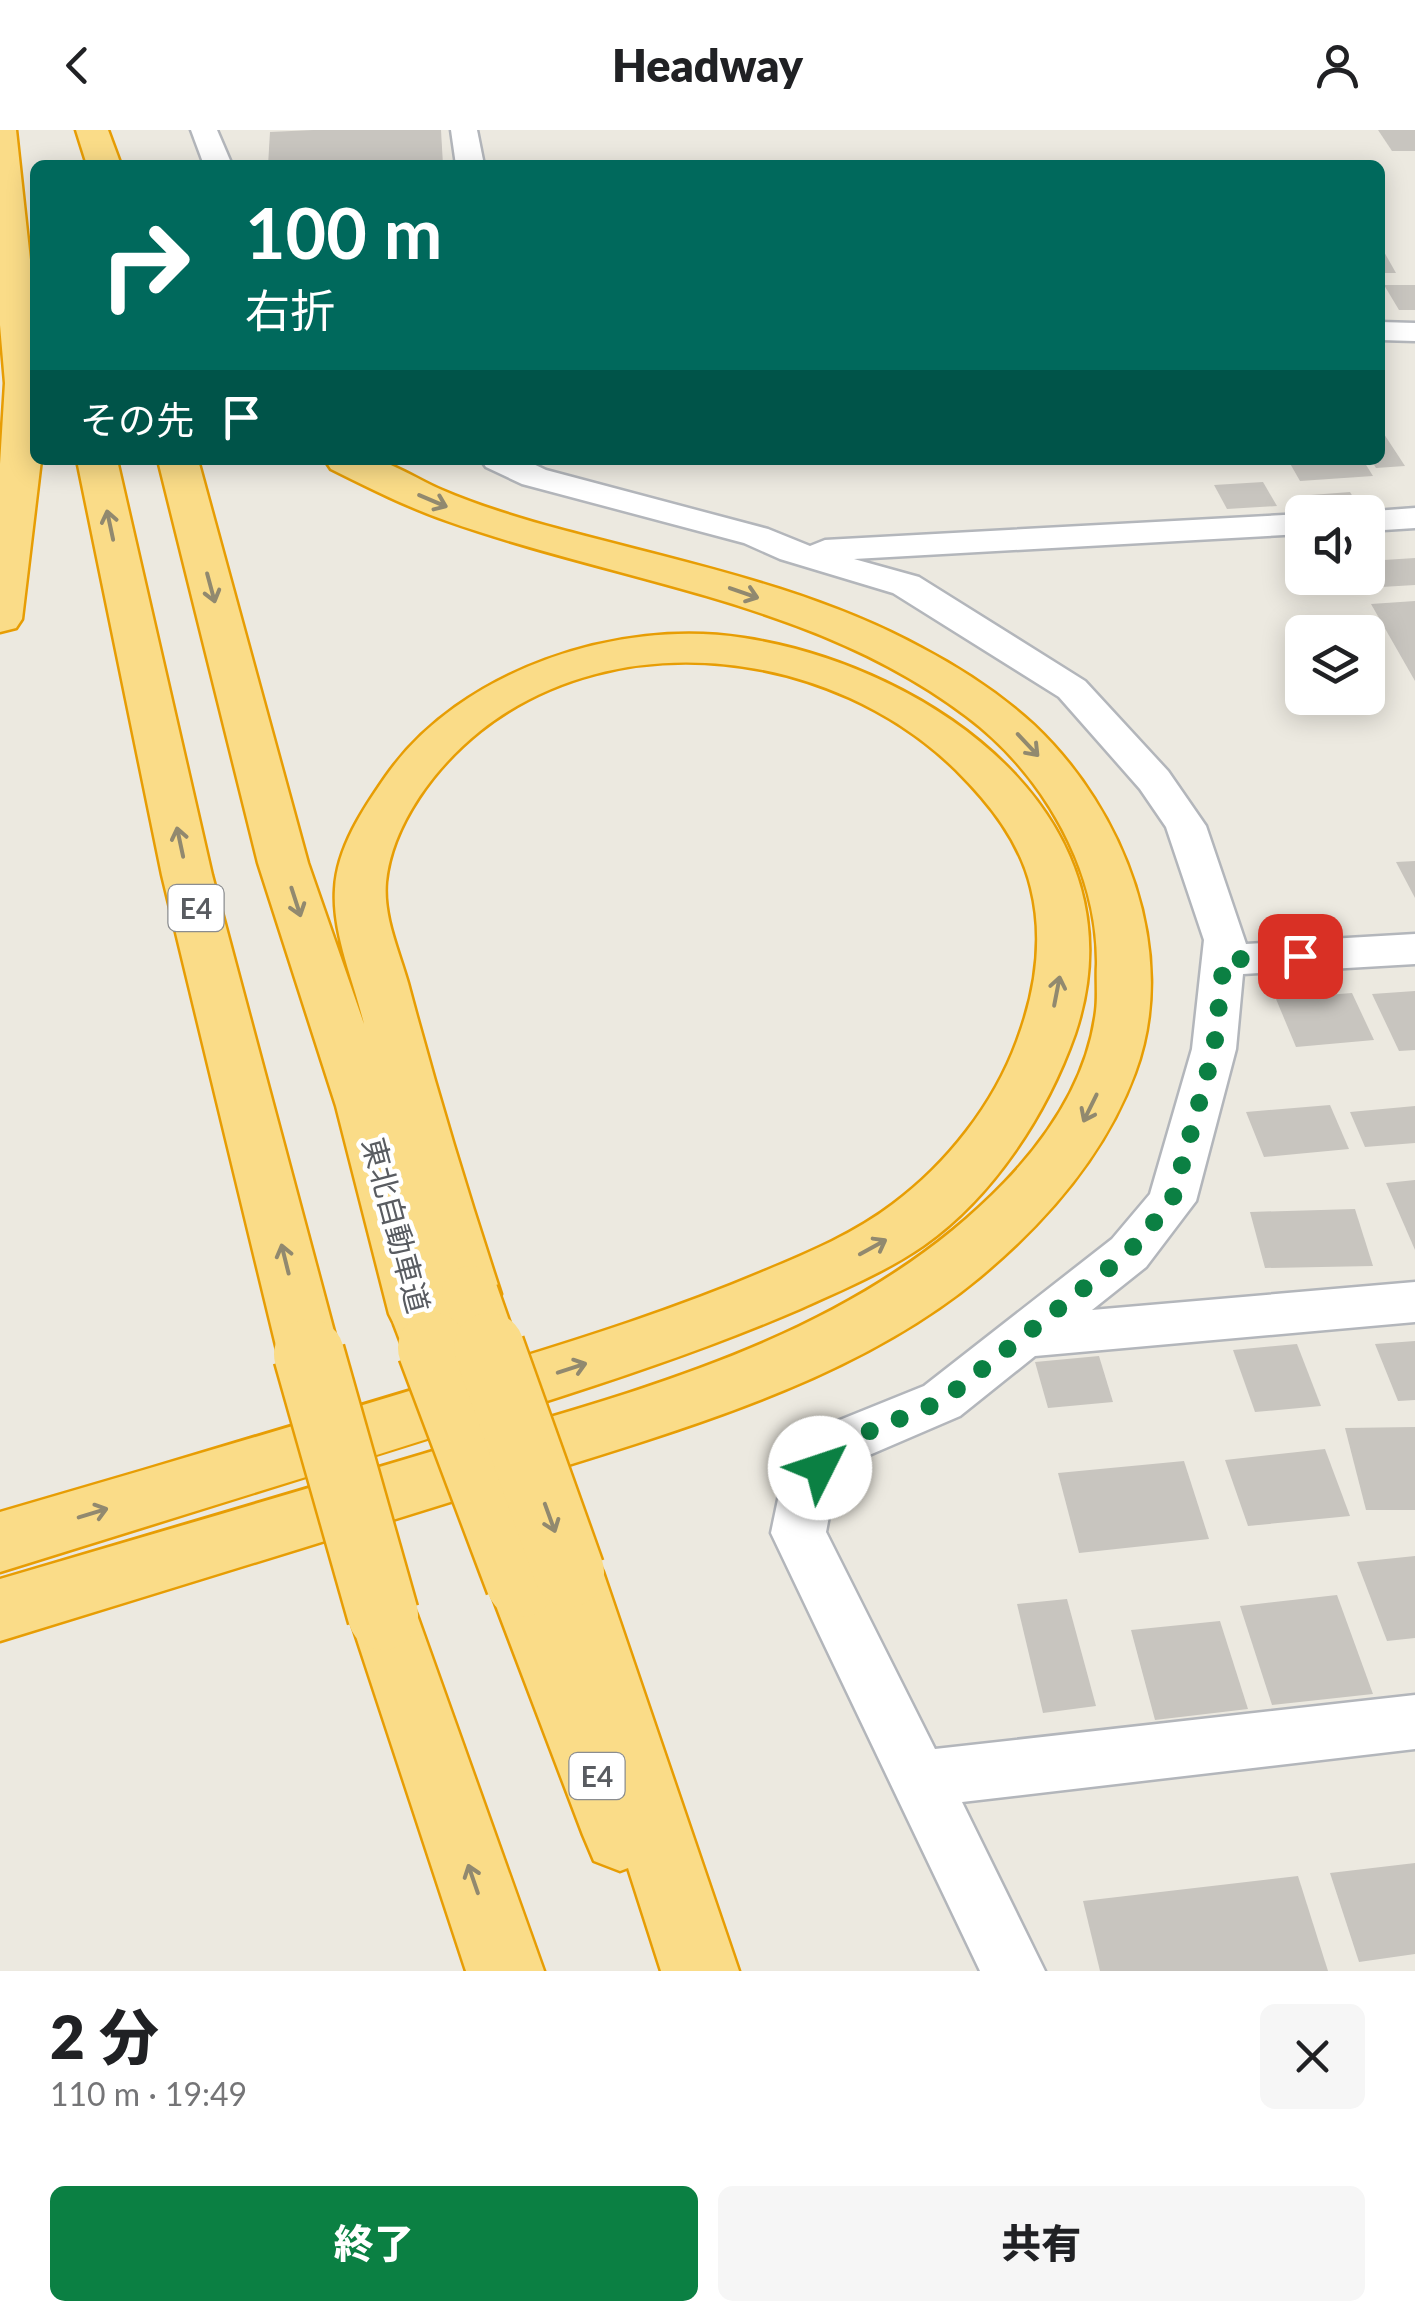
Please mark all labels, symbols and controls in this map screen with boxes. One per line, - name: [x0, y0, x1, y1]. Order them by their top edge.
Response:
- icon: back: [50, 38, 105, 93]
- text: Headway: [612, 38, 803, 92]
- icon: person: [1310, 38, 1365, 93]
- text: 100 m: [245, 190, 442, 274]
- icon: right: [80, 200, 210, 330]
- text: 右折: [245, 283, 335, 337]
- icon: arrive: [214, 390, 269, 445]
- text: その先: [80, 396, 194, 442]
- one-way arrow: [417, 493, 448, 511]
- map controls: [1285, 495, 1385, 715]
- button: sound: [1285, 495, 1385, 595]
- one-way arrow: [99, 510, 118, 542]
- one-way arrow: [202, 572, 221, 603]
- one-way arrow: [728, 585, 760, 603]
- button: layers: [1285, 615, 1385, 715]
- one-way arrow: [1016, 732, 1039, 757]
- one-way arrow: [170, 827, 188, 859]
- road number: E4: [168, 885, 224, 931]
- one-way arrow: [289, 885, 307, 917]
- pin: [1258, 914, 1343, 999]
- icon: arrive: [1273, 929, 1328, 984]
- one-way arrow: [1048, 975, 1067, 1008]
- one-way arrow: [1080, 1092, 1099, 1122]
- street label: 東北自動車道: [356, 1133, 438, 1317]
- one-way arrow: [857, 1236, 887, 1256]
- one-way arrow: [275, 1244, 293, 1276]
- one-way arrow: [555, 1358, 587, 1376]
- position arrow: [768, 1416, 872, 1520]
- one-way arrow: [542, 1501, 560, 1532]
- one-way arrow: [77, 1503, 109, 1521]
- road number: E4: [570, 1753, 624, 1799]
- one-way arrow: [463, 1863, 481, 1895]
- text: 2 分: [50, 2000, 159, 2072]
- button: close: [1260, 2004, 1365, 2109]
- text: 110 m · 19:49: [50, 2074, 247, 2113]
- button: 終了: [50, 2186, 698, 2301]
- button: 共有: [718, 2186, 1365, 2301]

